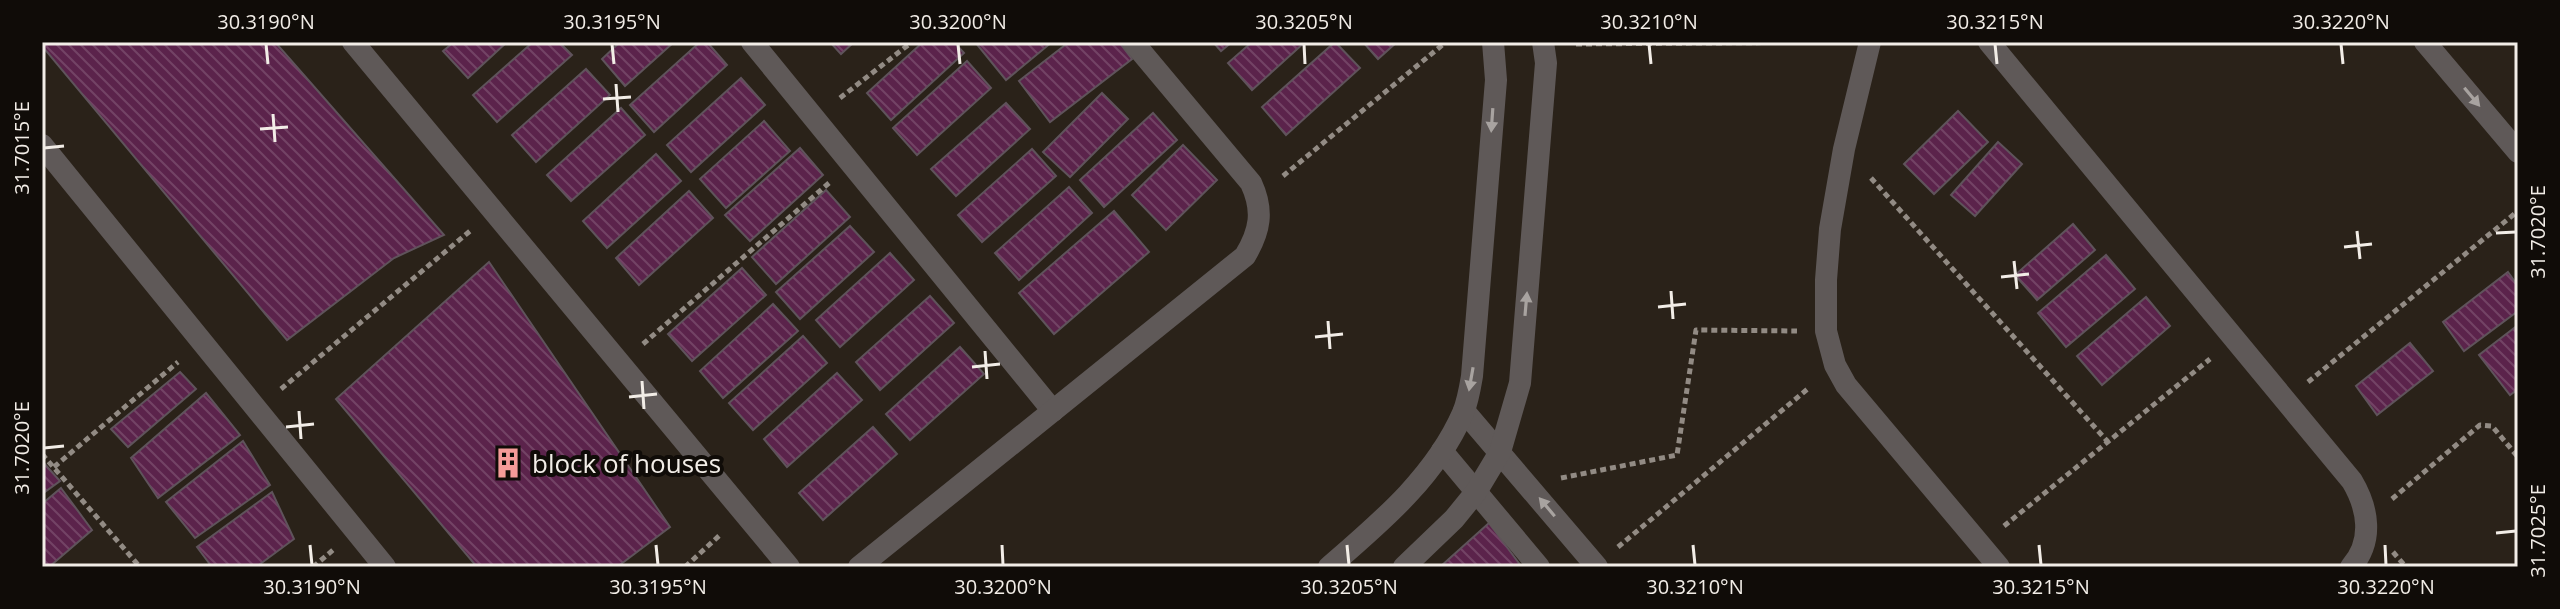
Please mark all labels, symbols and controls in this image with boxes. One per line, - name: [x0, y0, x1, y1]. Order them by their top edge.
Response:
- text: 30.3190°N: [217, 8, 315, 35]
- text: 30.3195°N: [563, 8, 661, 35]
- text: 30.3200°N: [909, 8, 1007, 35]
- text: 30.3205°N: [1255, 8, 1353, 35]
- text: 30.3210°N: [1600, 8, 1698, 35]
- text: 30.3215°N: [1946, 8, 2044, 35]
- text: 30.3220°N: [2292, 8, 2390, 35]
- one-way arrow: [2463, 87, 2480, 107]
- text: 31.7015°E: [8, 101, 35, 195]
- one-way arrow: [1486, 108, 1499, 133]
- text: 31.7020°E: [2524, 185, 2551, 279]
- one-way arrow: [1520, 291, 1533, 316]
- one-way arrow: [1464, 366, 1477, 391]
- text: 31.7020°E: [8, 401, 35, 495]
- place label: block of houses: [532, 445, 721, 481]
- building icon: block of houses: [491, 446, 525, 480]
- text: 31.7025°E: [2524, 484, 2551, 578]
- one-way arrow: [1539, 498, 1556, 518]
- text: 30.3190°N: [263, 573, 361, 600]
- text: 30.3195°N: [609, 573, 707, 600]
- text: 30.3200°N: [954, 573, 1052, 600]
- text: 30.3205°N: [1300, 573, 1398, 600]
- text: 30.3210°N: [1646, 573, 1744, 600]
- text: 30.3215°N: [1992, 573, 2090, 600]
- text: 30.3220°N: [2337, 573, 2435, 600]

